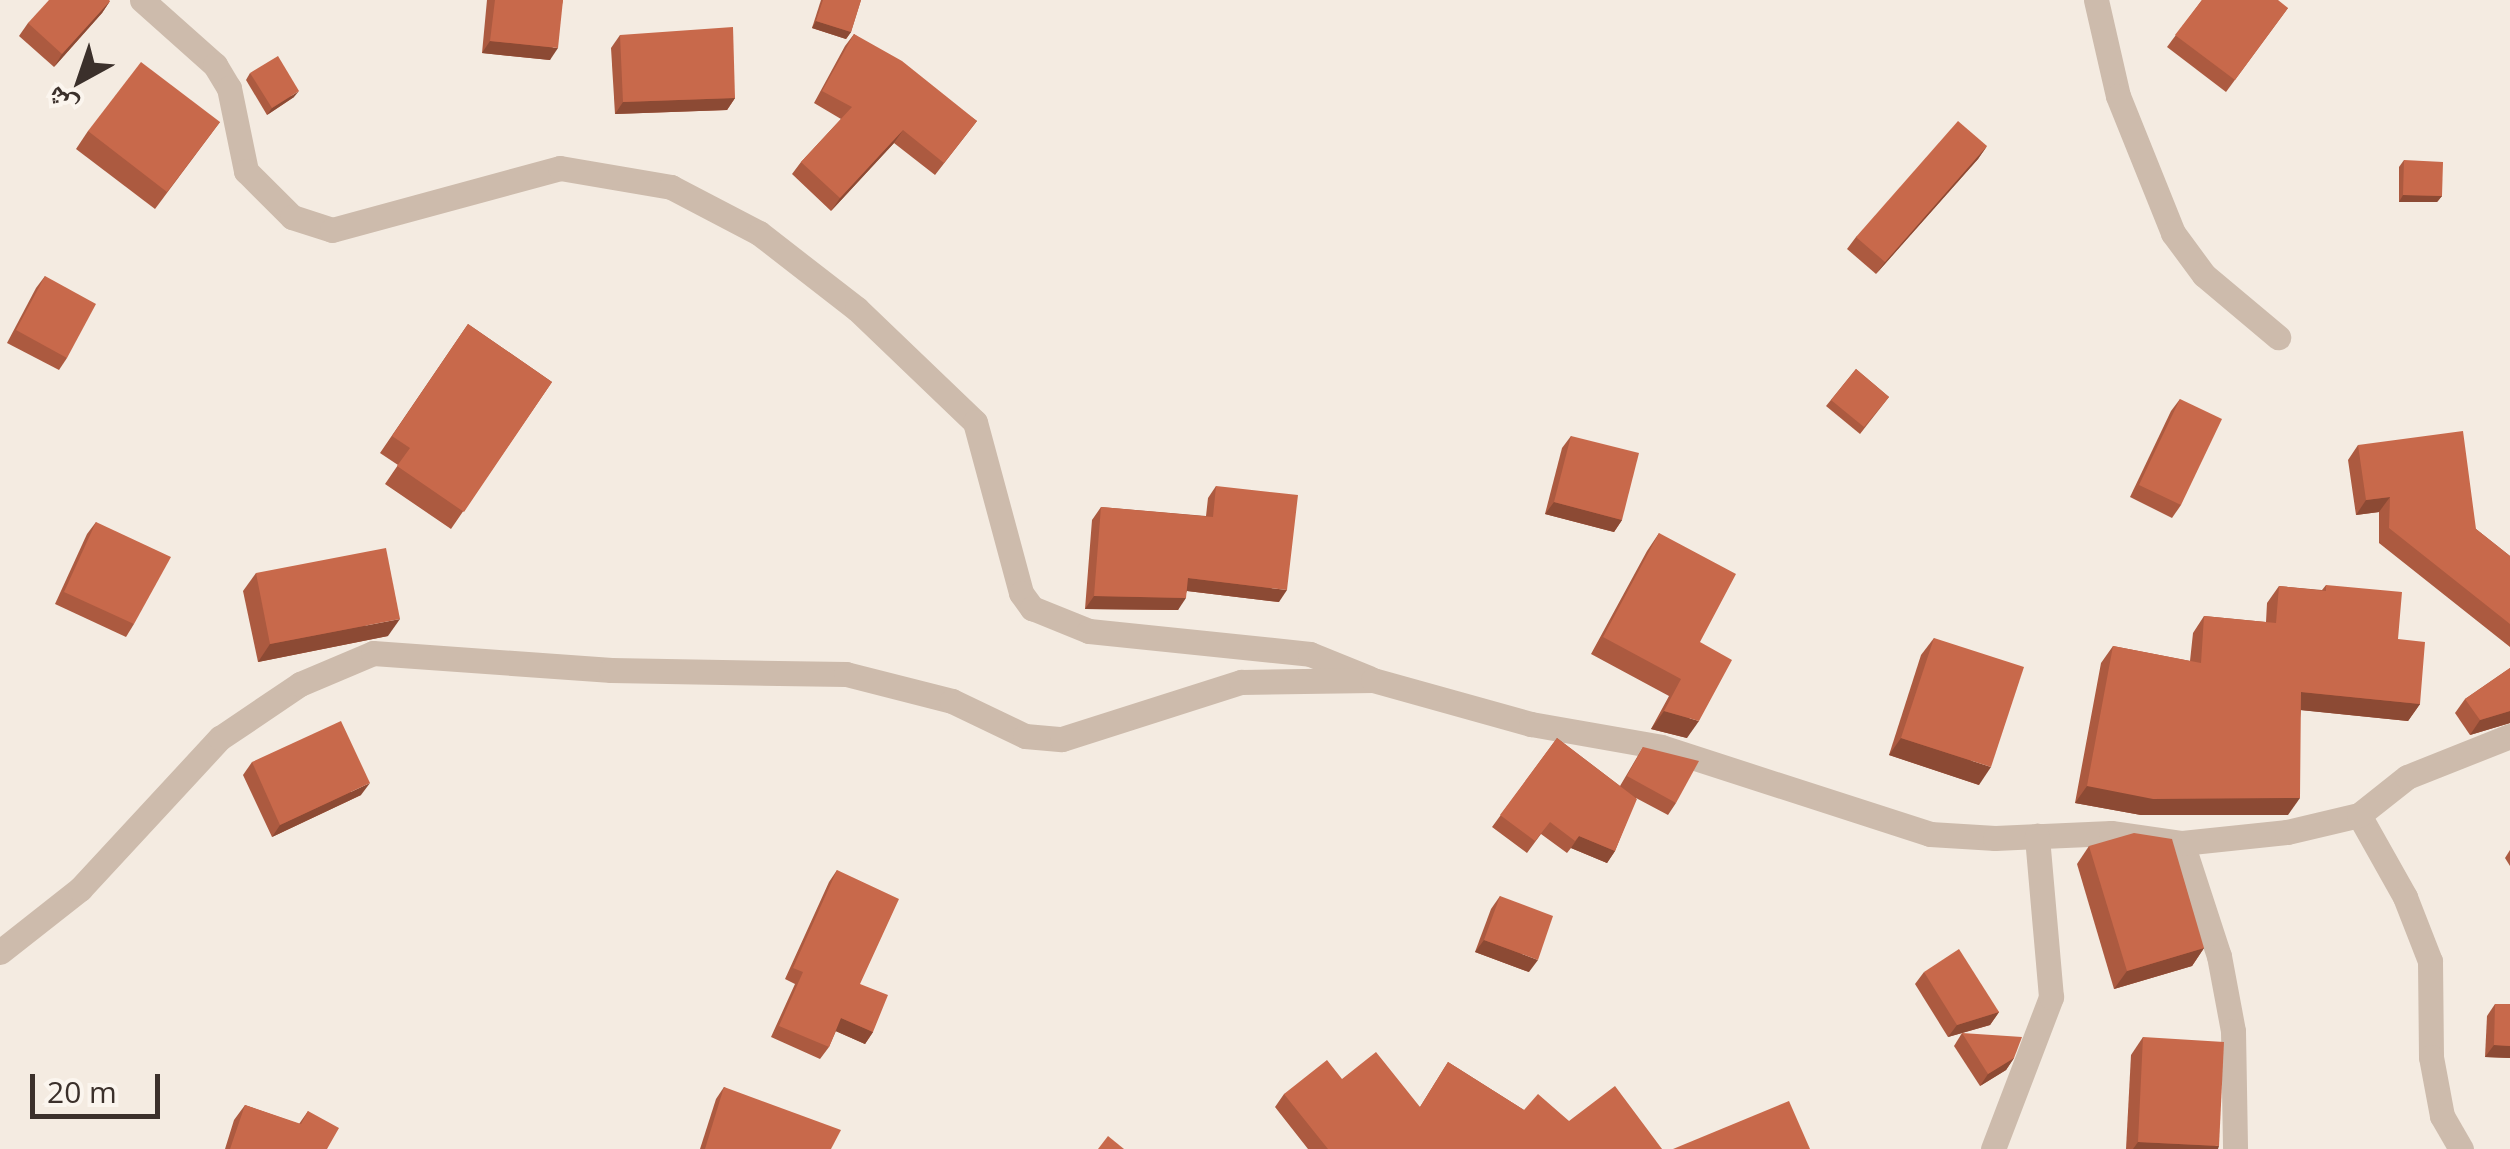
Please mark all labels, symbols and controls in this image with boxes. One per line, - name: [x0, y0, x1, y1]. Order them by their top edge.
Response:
- north arrow: [30, 30, 130, 130]
- text: ش: [37, 79, 84, 127]
- scale bar: [35, 1054, 165, 1116]
- text: 20 m: [47, 1071, 117, 1112]

